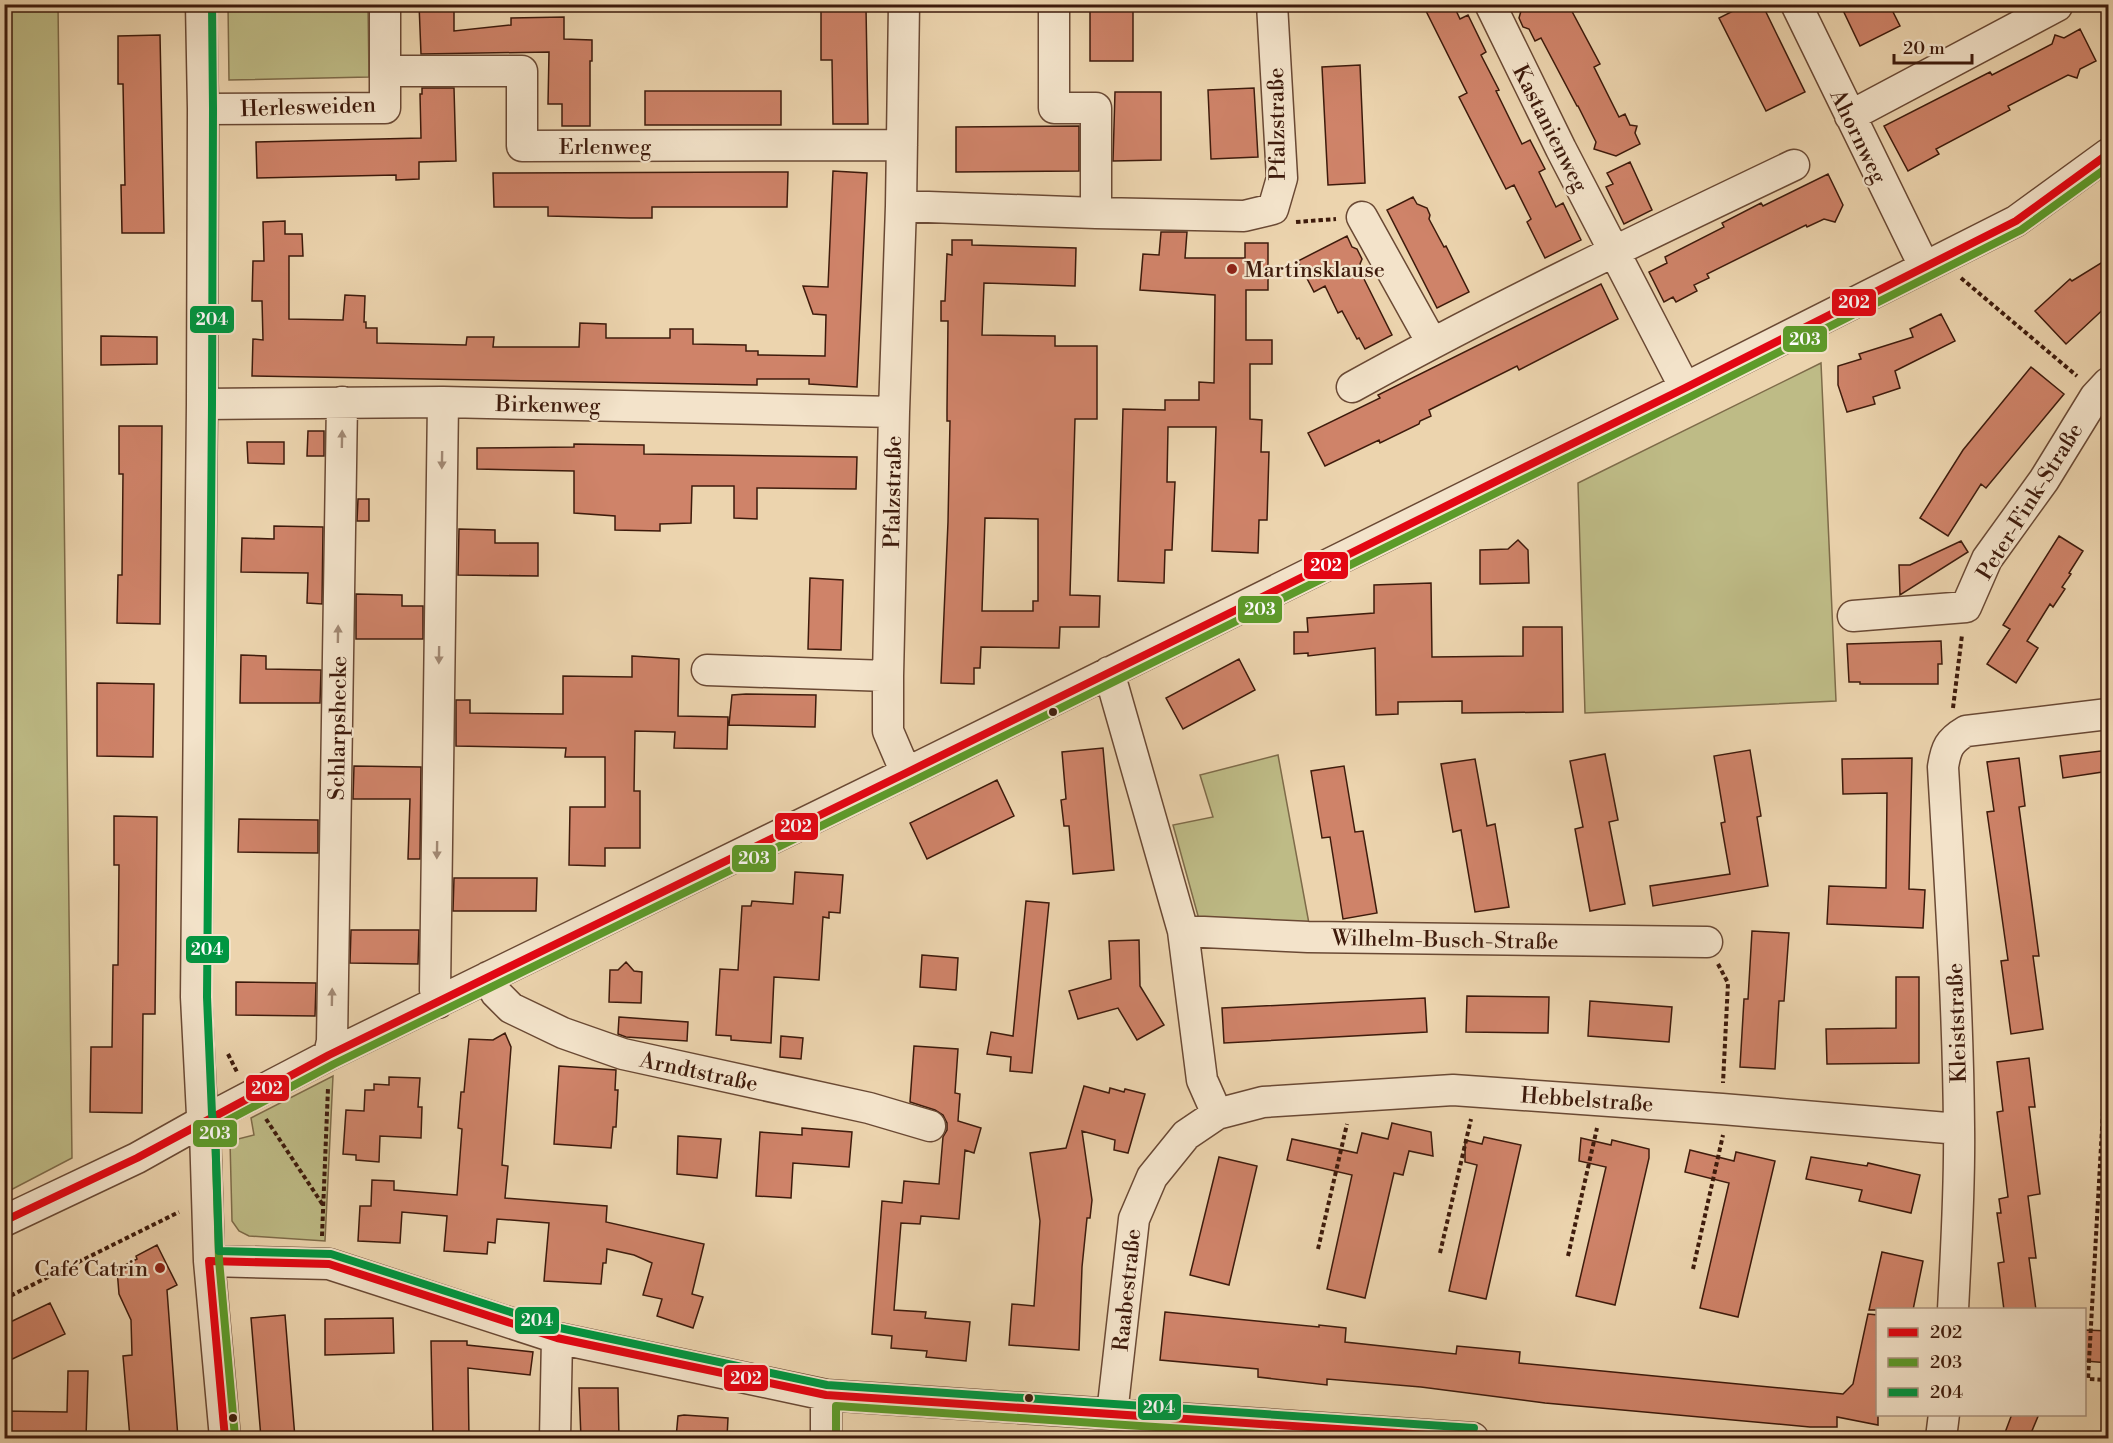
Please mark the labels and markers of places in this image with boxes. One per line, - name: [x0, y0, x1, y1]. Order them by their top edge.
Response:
- place label: Martinsklause: [1244, 257, 1385, 284]
- marker: Martinsklause: [1225, 262, 1239, 276]
- unlabelled marker: [1047, 706, 1059, 718]
- place label: Café Catrin: [34, 1256, 148, 1283]
- marker: Café Catrin: [153, 1261, 167, 1275]
- unlabelled marker: [1023, 1392, 1035, 1404]
- unlabelled marker: [227, 1412, 239, 1424]

